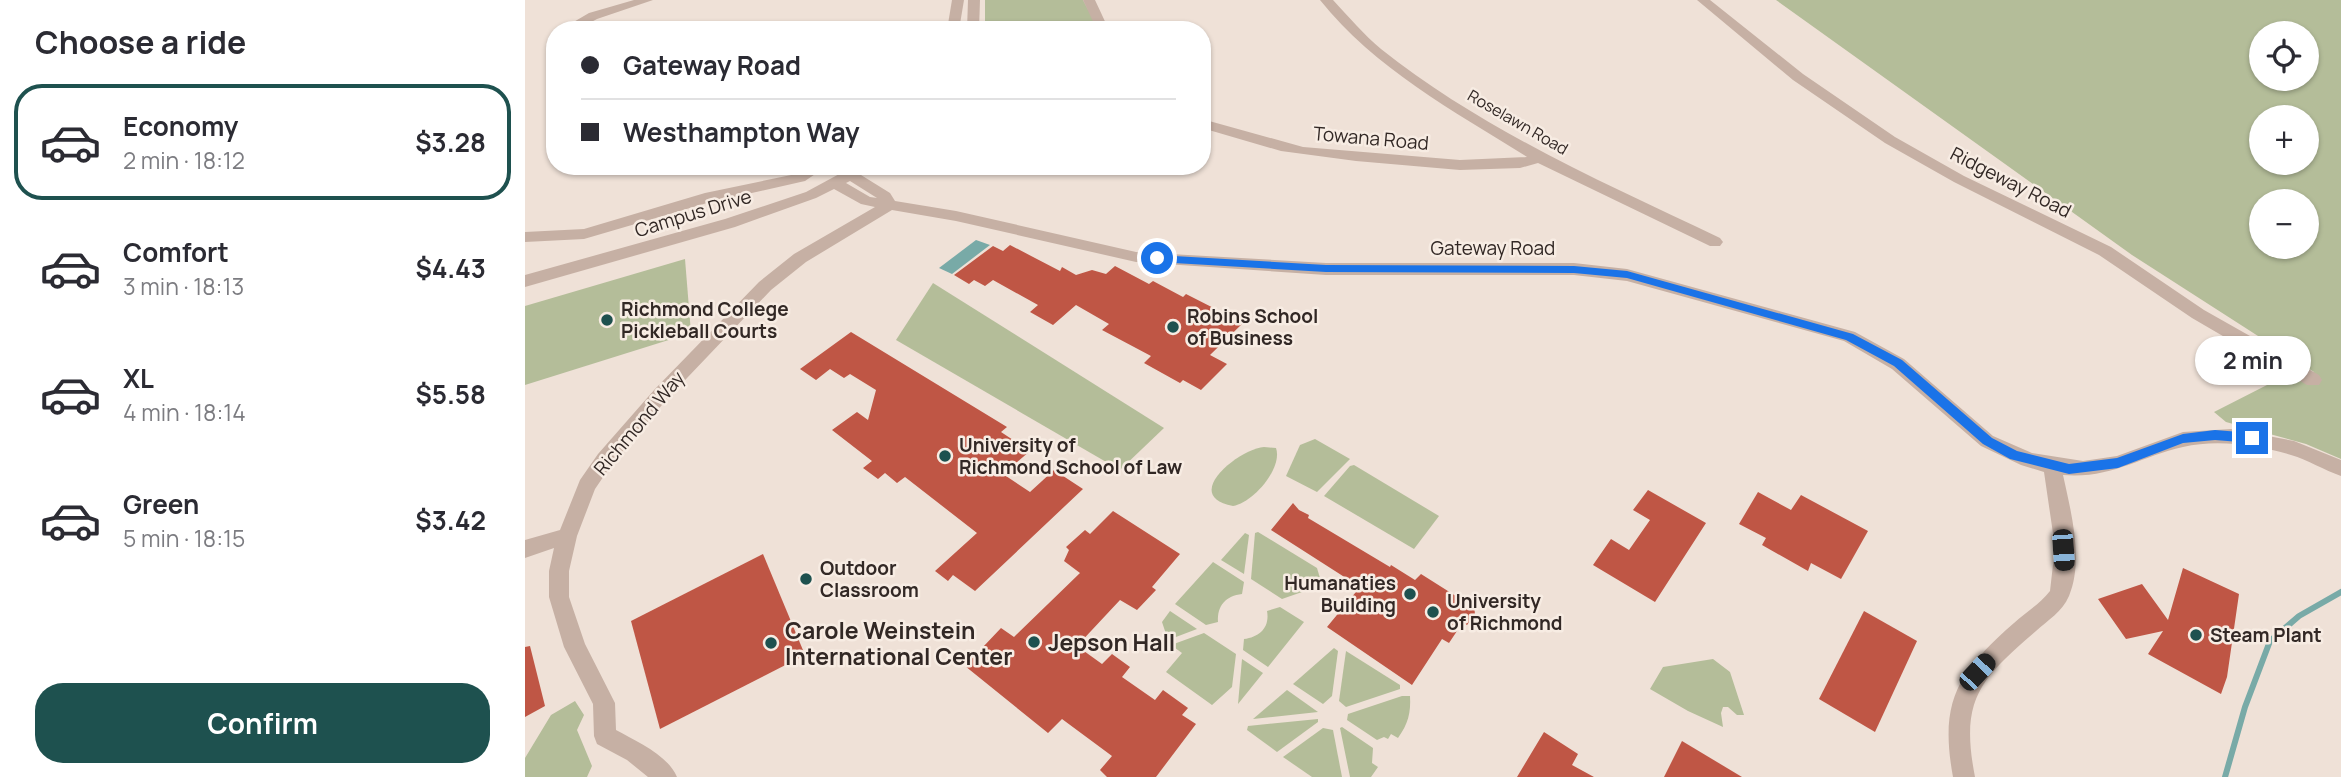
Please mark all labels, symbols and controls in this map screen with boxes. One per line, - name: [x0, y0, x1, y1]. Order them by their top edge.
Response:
- text: Choose a ride: [35, 20, 246, 64]
- map controls: [2249, 21, 2319, 259]
- button: locate: [2249, 21, 2319, 91]
- text: Gateway Road: [623, 47, 801, 83]
- street label: Roselawn Road: [1464, 84, 1572, 160]
- button: +: [2249, 105, 2319, 175]
- text: Economy: [123, 108, 238, 144]
- icon: car: [39, 111, 102, 174]
- text: Westhampton Way: [623, 114, 859, 150]
- street label: Towana Road: [1312, 120, 1430, 156]
- text: $3.28: [415, 124, 486, 160]
- street label: Ridgeway Road: [1946, 140, 2076, 224]
- text: 2 min · 18:12: [123, 144, 245, 176]
- street label: Campus Drive: [631, 183, 755, 243]
- button: −: [2249, 189, 2319, 259]
- text: Comfort: [123, 234, 229, 270]
- street label: Gateway Road: [1431, 235, 1555, 261]
- icon: car: [39, 237, 102, 300]
- route start: [1141, 242, 1173, 274]
- text: $4.43: [416, 250, 486, 286]
- text: 3 min · 18:13: [123, 270, 244, 302]
- place label: Richmond College Pickleball Courts: [621, 296, 789, 344]
- place label: Robins School of Business: [1187, 303, 1318, 351]
- marker: Richmond College Pickleball Courts: [599, 312, 615, 328]
- marker: Robins School of Business: [1165, 319, 1181, 335]
- callout: 2 min: [2194, 336, 2310, 386]
- text: 2 min: [2223, 344, 2283, 376]
- text: XL: [123, 360, 154, 396]
- icon: car: [39, 363, 102, 426]
- street label: Richmond Way: [588, 365, 690, 481]
- text: $5.58: [415, 376, 486, 412]
- text: 4 min · 18:14: [123, 396, 246, 428]
- route end: [2236, 422, 2268, 454]
- place label: University of Richmond School of Law: [959, 432, 1182, 480]
- marker: University of Richmond School of Law: [937, 448, 953, 464]
- text: Green: [123, 486, 199, 522]
- icon: car: [39, 489, 102, 552]
- text: $3.42: [415, 502, 486, 538]
- text: 5 min · 18:15: [123, 522, 245, 554]
- car: [2052, 528, 2075, 572]
- place label: Outdoor Classroom: [820, 555, 919, 603]
- place label: Humanaties Building: [1284, 570, 1396, 618]
- marker: Outdoor Classroom: [798, 571, 814, 587]
- marker: Humanaties Building: [1402, 586, 1418, 602]
- place label: University of Richmond: [1447, 588, 1563, 636]
- marker: University of Richmond: [1425, 604, 1441, 620]
- place label: Carole Weinstein International Center: [785, 614, 1012, 672]
- place label: Steam Plant: [2210, 622, 2322, 648]
- place label: Jepson Hall: [1048, 626, 1175, 658]
- marker: Steam Plant: [2188, 627, 2204, 643]
- marker: Jepson Hall: [1026, 634, 1042, 650]
- marker: Carole Weinstein International Center: [763, 635, 779, 651]
- car: [1955, 649, 2000, 695]
- button: Confirm: [35, 683, 490, 763]

